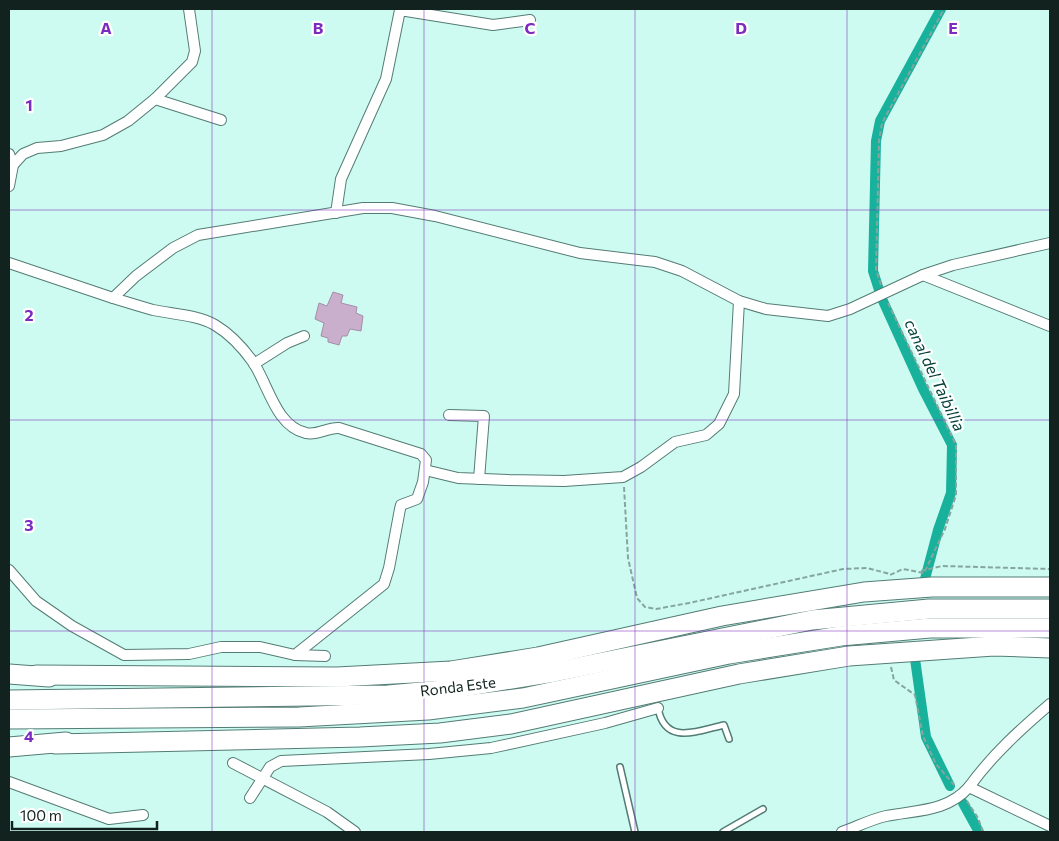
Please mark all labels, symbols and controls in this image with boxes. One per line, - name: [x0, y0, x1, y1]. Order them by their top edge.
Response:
- text: A: [100, 18, 112, 37]
- text: B: [313, 18, 324, 37]
- text: C: [525, 18, 536, 37]
- text: D: [735, 18, 747, 37]
- text: E: [948, 18, 958, 37]
- text: 1: [25, 95, 33, 114]
- text: 2: [24, 305, 34, 324]
- water label: canal del Taibillia: [901, 316, 970, 434]
- text: 3: [24, 515, 34, 534]
- street label: Ronda Este: [419, 672, 497, 700]
- text: 4: [24, 726, 34, 745]
- scale bar: [12, 798, 158, 830]
- text: 100 m: [20, 806, 62, 824]

